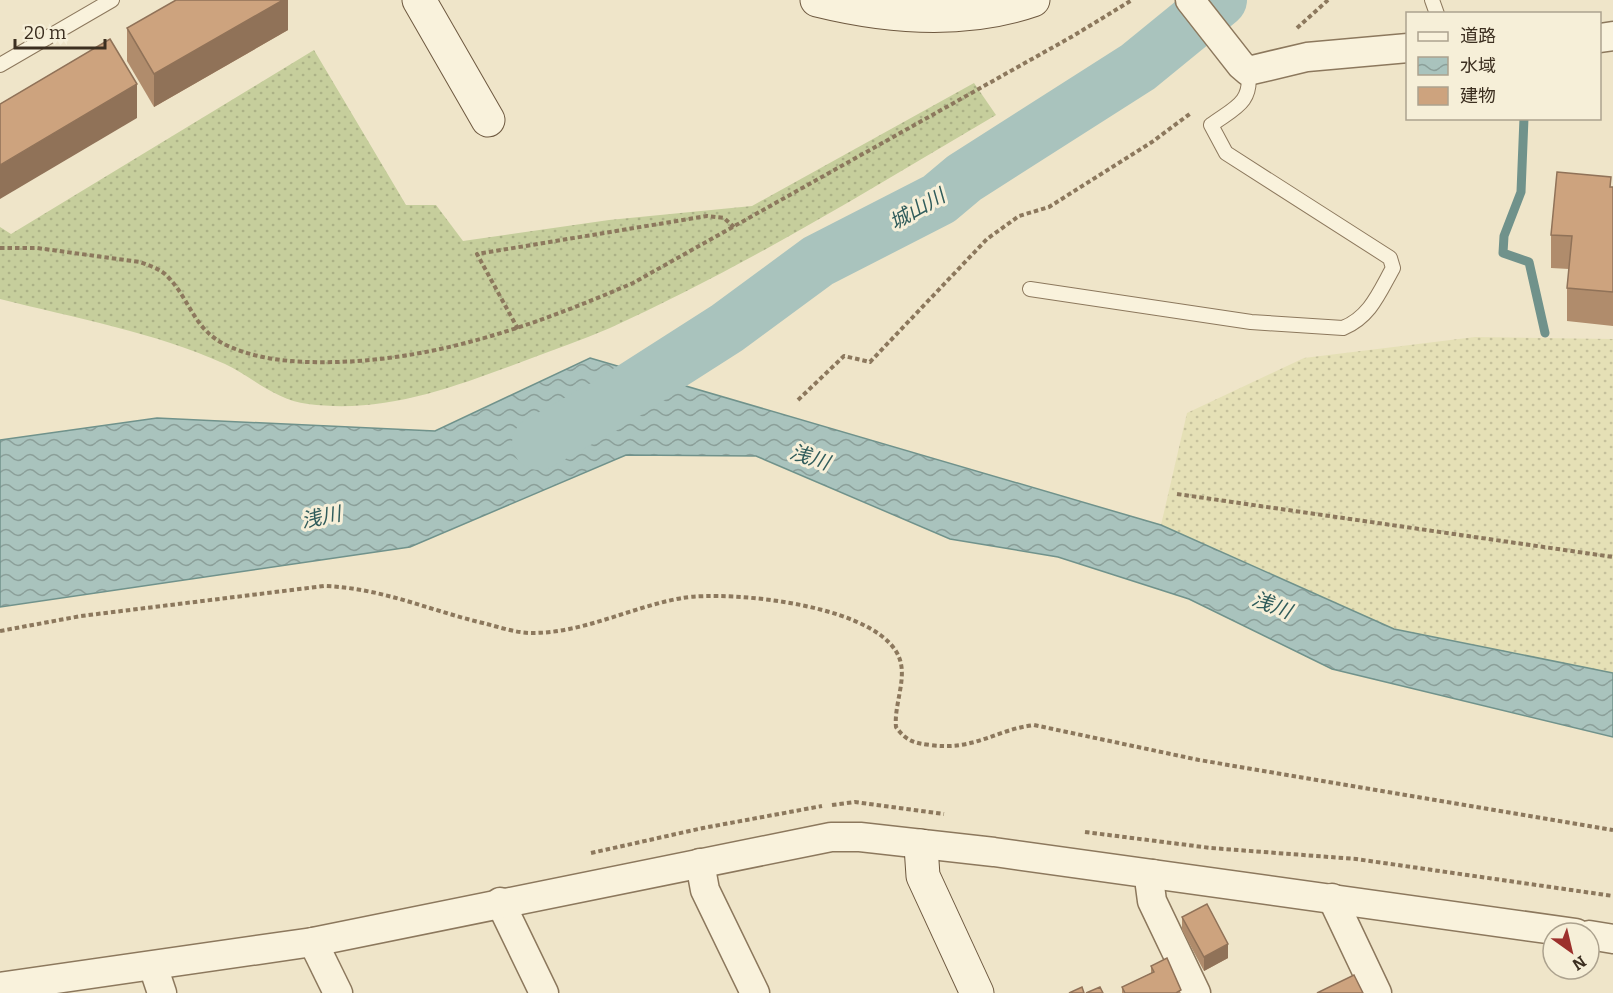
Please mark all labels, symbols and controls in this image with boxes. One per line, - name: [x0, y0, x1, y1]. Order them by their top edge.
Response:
- scale bar: [15, 12, 105, 50]
- legend: [1406, 12, 1601, 120]
- text: 20 m: [24, 22, 66, 44]
- text: 道路: [1460, 25, 1496, 47]
- text: 水域: [1460, 55, 1496, 77]
- text: 建物: [1460, 85, 1496, 107]
- water label: 城山川: [885, 183, 951, 234]
- water label: 浅川: [787, 439, 835, 475]
- water label: 浅川: [299, 501, 345, 533]
- water label: 浅川: [1249, 587, 1297, 624]
- north arrow: [1541, 921, 1601, 981]
- text: N: [1569, 952, 1590, 974]

